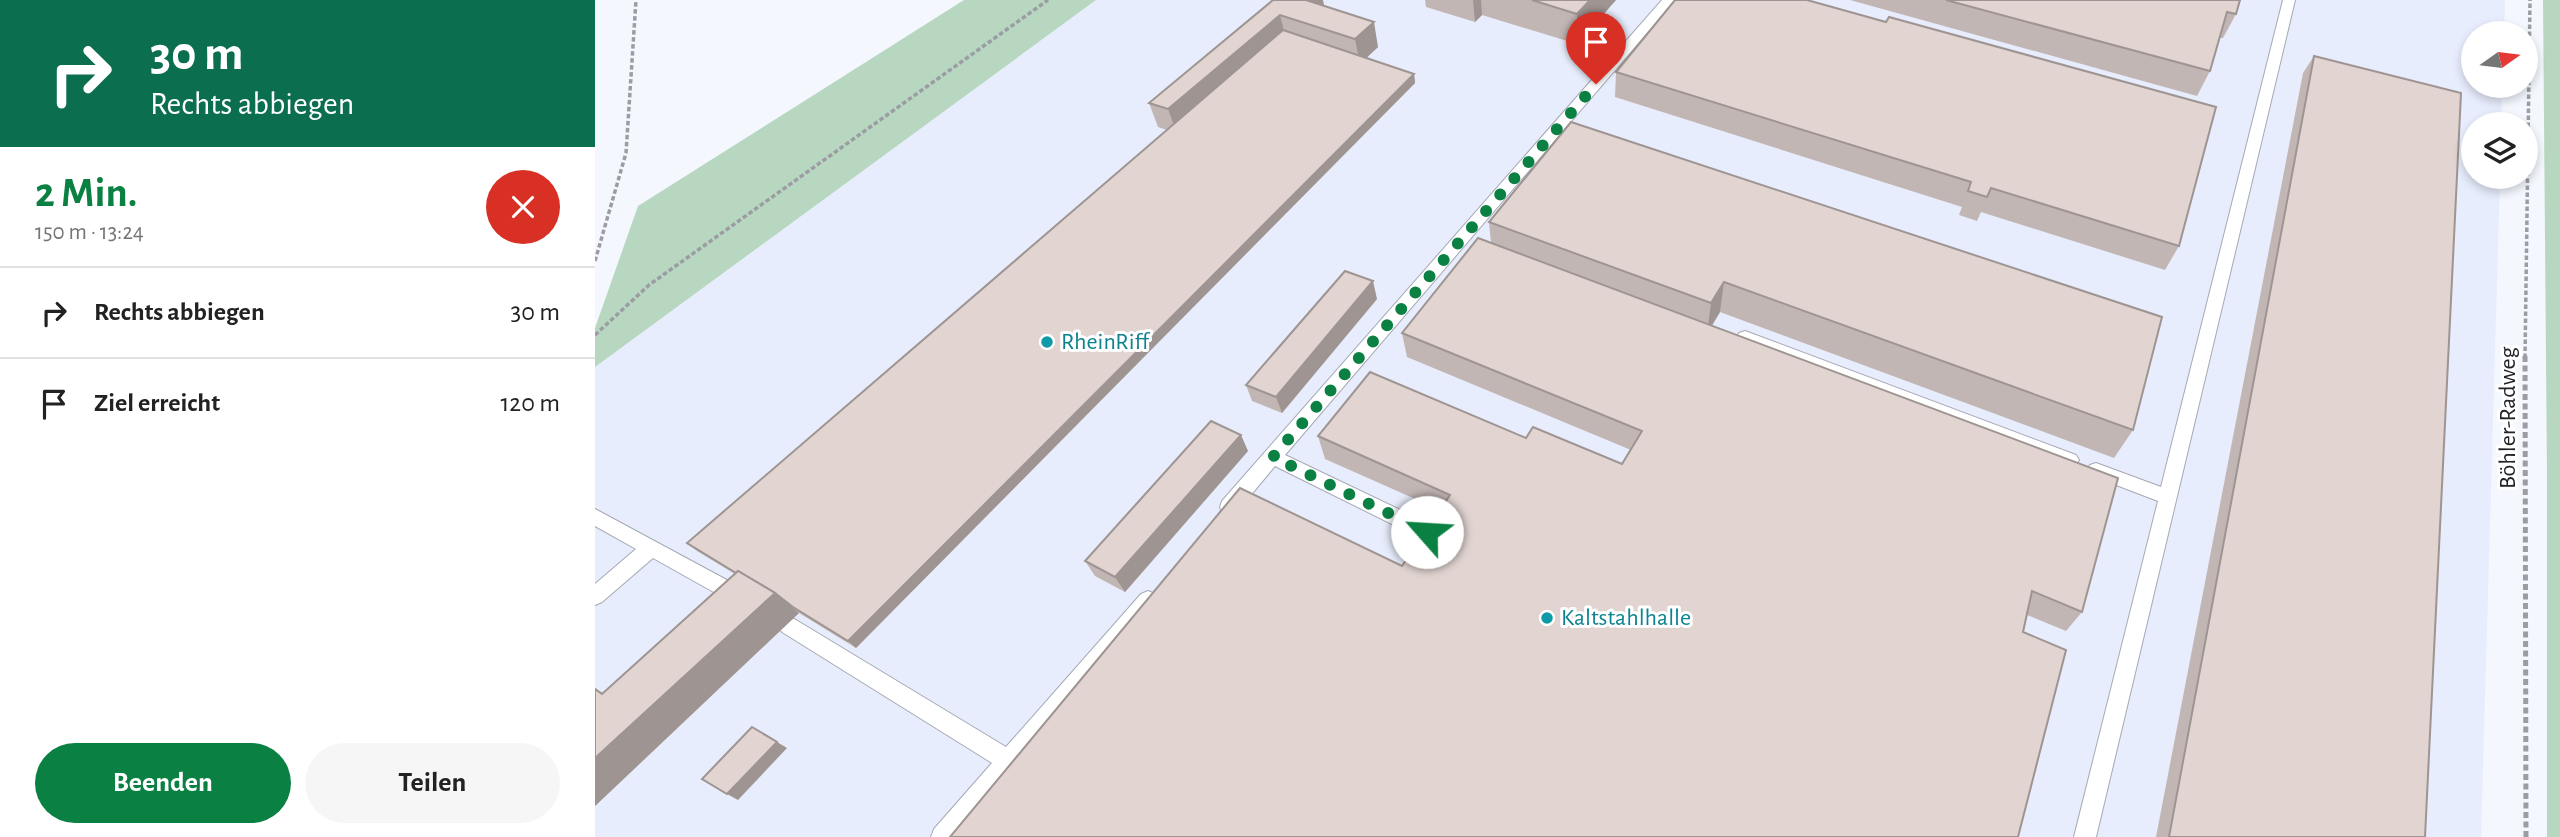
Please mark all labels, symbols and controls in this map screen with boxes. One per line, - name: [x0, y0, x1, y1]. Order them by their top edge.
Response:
- pin: [1566, 12.0, 1626, 84]
- north arrow: [2461, 21, 2537, 98]
- map controls: [2461, 21, 2538, 189]
- icon: arrive: [1577, 23, 1615, 61]
- icon: right: [35, 28, 126, 119]
- text: 30 m: [150, 30, 244, 79]
- text: Rechts abbiegen: [150, 88, 354, 120]
- button: layers: [2461, 112, 2538, 189]
- button: close: [486, 170, 560, 244]
- text: 2 Min.: [35, 172, 137, 214]
- text: 150 m · 13:24: [35, 221, 144, 244]
- icon: right: [35, 294, 73, 332]
- text: Rechts abbiegen: [94, 299, 265, 325]
- text: 30 m: [510, 299, 560, 325]
- place label: RheinRiff: [1061, 330, 1151, 354]
- marker: RheinRiff: [1039, 334, 1055, 350]
- street label: Böhler-Radweg: [2496, 347, 2520, 489]
- icon: arrive: [35, 385, 73, 423]
- text: Ziel erreicht: [94, 390, 220, 416]
- text: 120 m: [500, 390, 560, 416]
- position arrow: [1390, 495, 1464, 569]
- place label: Kaltstahlhalle: [1561, 606, 1691, 630]
- marker: Kaltstahlhalle: [1539, 610, 1555, 626]
- button: Beenden: [35, 743, 291, 823]
- button: Teilen: [305, 743, 560, 823]

